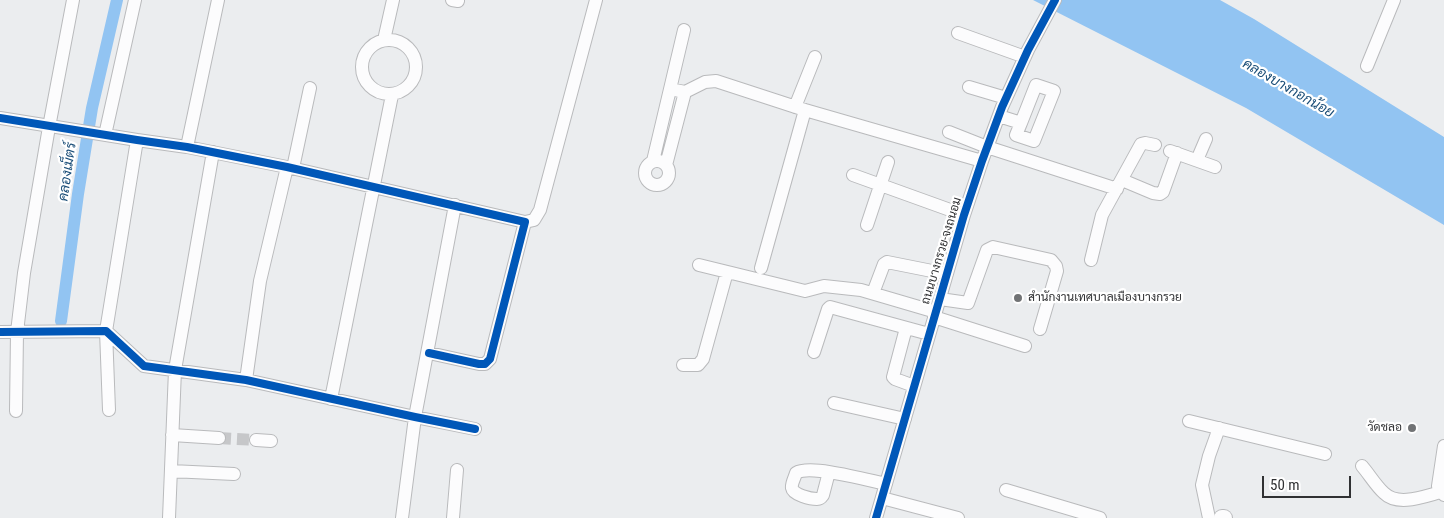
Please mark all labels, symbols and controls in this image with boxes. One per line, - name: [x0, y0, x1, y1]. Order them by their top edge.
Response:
- water label: คลองบางกอกน้อย: [1239, 56, 1337, 122]
- water label: คลองเม็ตร์: [56, 141, 80, 203]
- street label: ถนนบางกรวย-จงถนอม: [919, 196, 965, 306]
- place label: สำนักงานเทศบาลเมืองบางกรวย: [1028, 291, 1182, 305]
- marker: สำนักงานเทศบาลเมืองบางกรวย: [1012, 292, 1024, 304]
- place label: วัดชลอ: [1367, 421, 1402, 435]
- marker: วัดชลอ: [1406, 422, 1418, 434]
- scale bar: [1264, 466, 1353, 498]
- text: 50 m: [1270, 476, 1300, 494]

